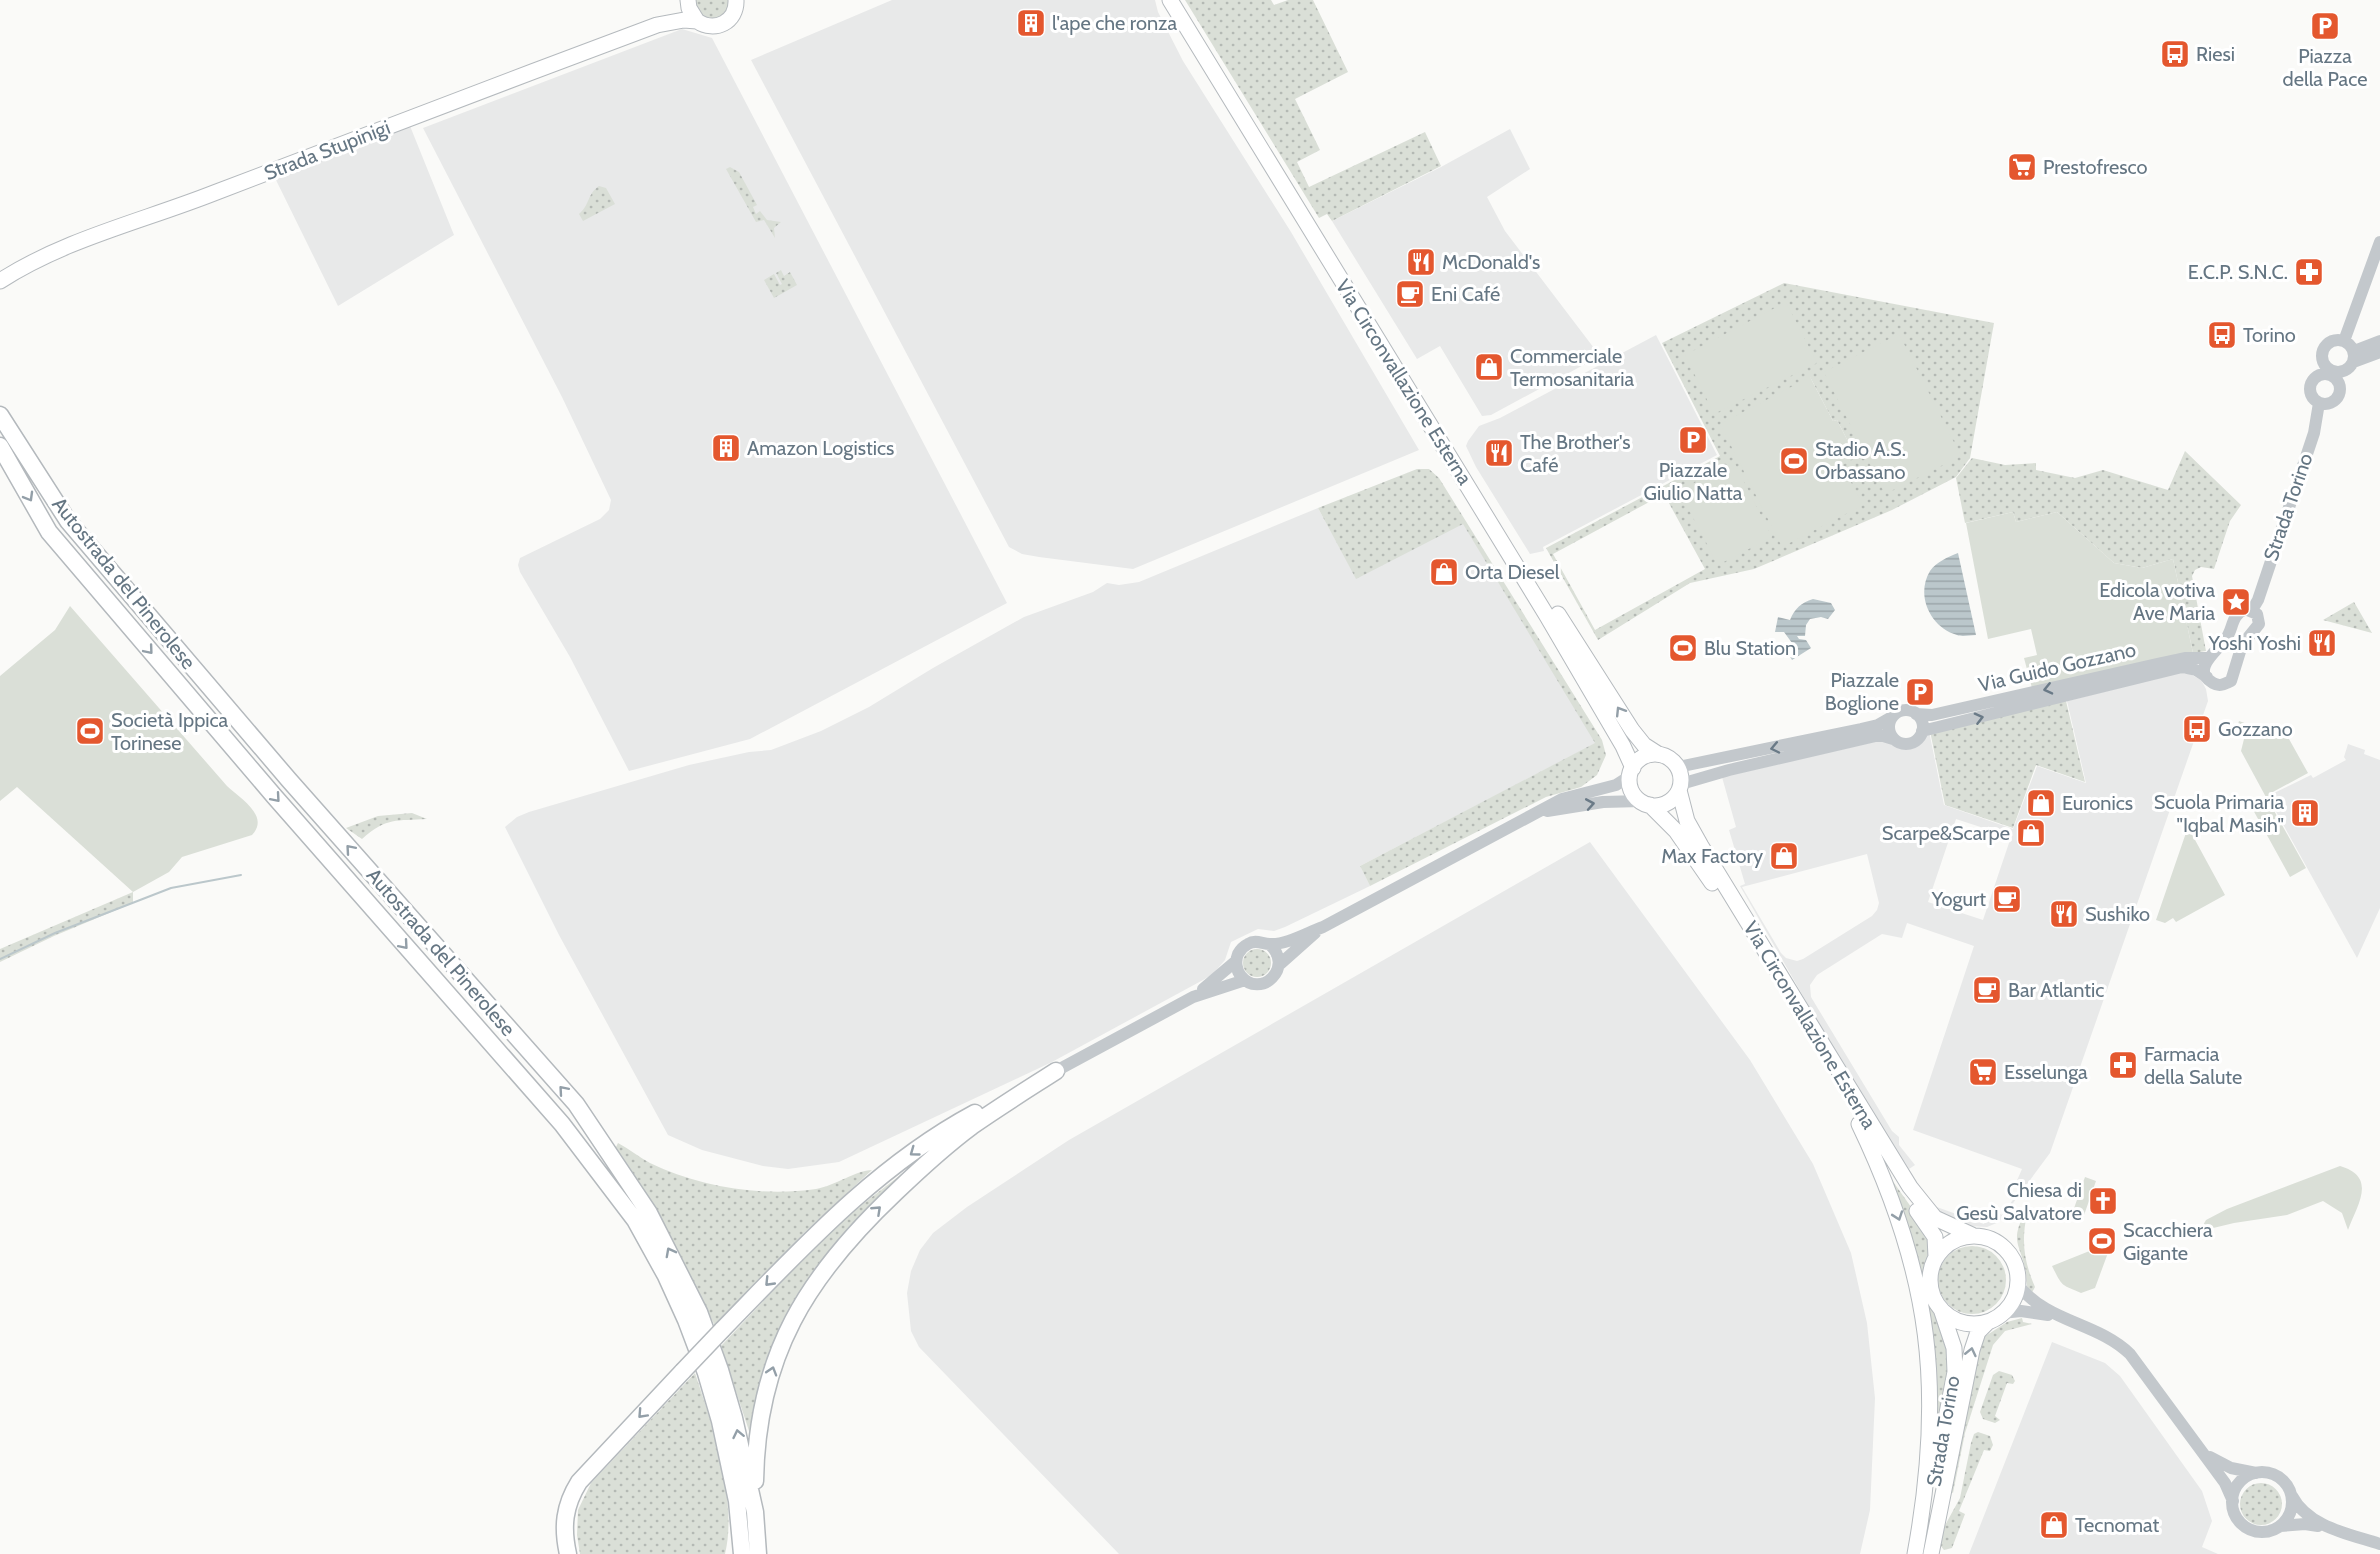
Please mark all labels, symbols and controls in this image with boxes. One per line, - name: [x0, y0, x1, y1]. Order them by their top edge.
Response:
- building icon: l'ape che ronza: [1015, 7, 1047, 39]
- parking icon: Piazza della Pace: [2309, 10, 2341, 42]
- place label: l'ape che ronza: [1052, 11, 1178, 35]
- bus stop icon: Riesi: [2159, 38, 2191, 70]
- place label: Riesi: [2196, 42, 2235, 66]
- place label: Piazza della Pace: [2283, 44, 2367, 91]
- street label: Strada Stupinigi: [261, 115, 393, 185]
- supermarket icon: Prestofresco: [2006, 151, 2038, 183]
- place label: Prestofresco: [2043, 155, 2148, 179]
- restaurant icon: McDonald's: [1405, 246, 1437, 278]
- place label: McDonald's: [1442, 250, 1540, 274]
- pharmacy icon: E.C.P. S.N.C.: [2293, 256, 2325, 288]
- place label: E.C.P. S.N.C.: [2188, 260, 2288, 284]
- street label: Via Circonvallazione Esterna: [1331, 275, 1477, 489]
- cafe icon: Eni Café: [1394, 278, 1426, 310]
- place label: Eni Café: [1431, 282, 1500, 306]
- bus stop icon: Torino: [2206, 319, 2238, 351]
- place label: Torino: [2243, 323, 2296, 347]
- place label: Commerciale Termosanitaria: [1510, 344, 1634, 391]
- shop icon: Commerciale Termosanitaria: [1473, 351, 1505, 383]
- parking icon: Piazzale Giulio Natta: [1677, 424, 1709, 456]
- place label: The Brother's Café: [1520, 430, 1630, 477]
- building icon: Amazon Logistics: [710, 432, 742, 464]
- place label: Amazon Logistics: [747, 436, 894, 460]
- restaurant icon: The Brother's Café: [1483, 437, 1515, 469]
- place label: Stadio A.S. Orbassano: [1815, 437, 1906, 484]
- sports icon: Stadio A.S. Orbassano: [1778, 445, 1810, 477]
- street label: Strada Torino: [2258, 450, 2318, 564]
- place label: Piazzale Giulio Natta: [1644, 458, 1743, 505]
- one-way arrow: [22, 491, 33, 501]
- street label: Autostrada del Pinerolese: [47, 492, 201, 674]
- shop icon: Orta Diesel: [1428, 556, 1460, 588]
- place label: Orta Diesel: [1465, 560, 1560, 584]
- place label: Edicola votiva Ave Maria: [2099, 578, 2215, 625]
- place icon: Edicola votiva Ave Maria: [2220, 586, 2252, 618]
- restaurant icon: Yoshi Yoshi: [2306, 627, 2338, 659]
- place label: Yoshi Yoshi: [2208, 631, 2301, 655]
- sports icon: Blu Station: [1667, 632, 1699, 664]
- place label: Blu Station: [1704, 636, 1796, 660]
- street label: Via Guido Gozzano: [1976, 637, 2138, 697]
- one-way arrow: [142, 643, 153, 654]
- place label: Piazzale Boglione: [1825, 668, 1899, 715]
- parking icon: Piazzale Boglione: [1904, 676, 1936, 708]
- one-way arrow: [2043, 682, 2053, 695]
- one-way arrow: [1615, 707, 1627, 717]
- place label: Società Ippica Torinese: [111, 708, 229, 755]
- one-way arrow: [1973, 713, 1984, 725]
- bus stop icon: Gozzano: [2181, 713, 2213, 745]
- sports icon: Società Ippica Torinese: [74, 715, 106, 747]
- place label: Gozzano: [2218, 717, 2293, 741]
- one-way arrow: [1770, 741, 1780, 754]
- shop icon: Euronics: [2025, 787, 2057, 819]
- place label: Scuola Primaria "Iqbal Masih": [2154, 790, 2284, 837]
- one-way arrow: [269, 791, 280, 802]
- place label: Euronics: [2062, 791, 2133, 815]
- building icon: Scuola Primaria "Iqbal Masih": [2289, 797, 2321, 829]
- one-way arrow: [1584, 798, 1594, 811]
- shop icon: Scarpe&Scarpe: [2015, 817, 2047, 849]
- place label: Scarpe&Scarpe: [1882, 821, 2010, 845]
- shop icon: Max Factory: [1768, 840, 1800, 872]
- place label: Max Factory: [1661, 844, 1763, 868]
- one-way arrow: [346, 845, 357, 856]
- street label: Autostrada del Pinerolese: [362, 863, 520, 1041]
- cafe icon: Yogurt: [1991, 883, 2023, 915]
- place label: Yogurt: [1931, 887, 1986, 911]
- restaurant icon: Sushiko: [2048, 898, 2080, 930]
- place label: Sushiko: [2085, 902, 2150, 926]
- street label: Via Circonvallazione Esterna: [1738, 917, 1882, 1133]
- one-way arrow: [397, 938, 408, 949]
- cafe icon: Bar Atlantic: [1971, 974, 2003, 1006]
- place label: Bar Atlantic: [2008, 978, 2104, 1002]
- place label: Farmacia della Salute: [2144, 1042, 2242, 1089]
- pharmacy icon: Farmacia della Salute: [2107, 1049, 2139, 1081]
- supermarket icon: Esselunga: [1967, 1056, 1999, 1088]
- place label: Esselunga: [2004, 1060, 2088, 1084]
- one-way arrow: [559, 1086, 570, 1097]
- one-way arrow: [909, 1145, 920, 1156]
- place label: Chiesa di Gesù Salvatore: [1956, 1178, 2082, 1225]
- church icon: Chiesa di Gesù Salvatore: [2087, 1185, 2119, 1217]
- one-way arrow: [870, 1206, 881, 1217]
- one-way arrow: [1891, 1210, 1904, 1221]
- place label: Scacchiera Gigante: [2123, 1218, 2213, 1265]
- sports icon: Scacchiera Gigante: [2086, 1225, 2118, 1257]
- one-way arrow: [665, 1248, 677, 1259]
- one-way arrow: [765, 1274, 776, 1285]
- one-way arrow: [1964, 1348, 1977, 1358]
- one-way arrow: [765, 1366, 777, 1377]
- street label: Strada Torino: [1921, 1374, 1965, 1488]
- one-way arrow: [639, 1406, 650, 1417]
- one-way arrow: [732, 1430, 745, 1440]
- shop icon: Tecnomat: [2038, 1509, 2070, 1541]
- place label: Tecnomat: [2075, 1513, 2160, 1537]

